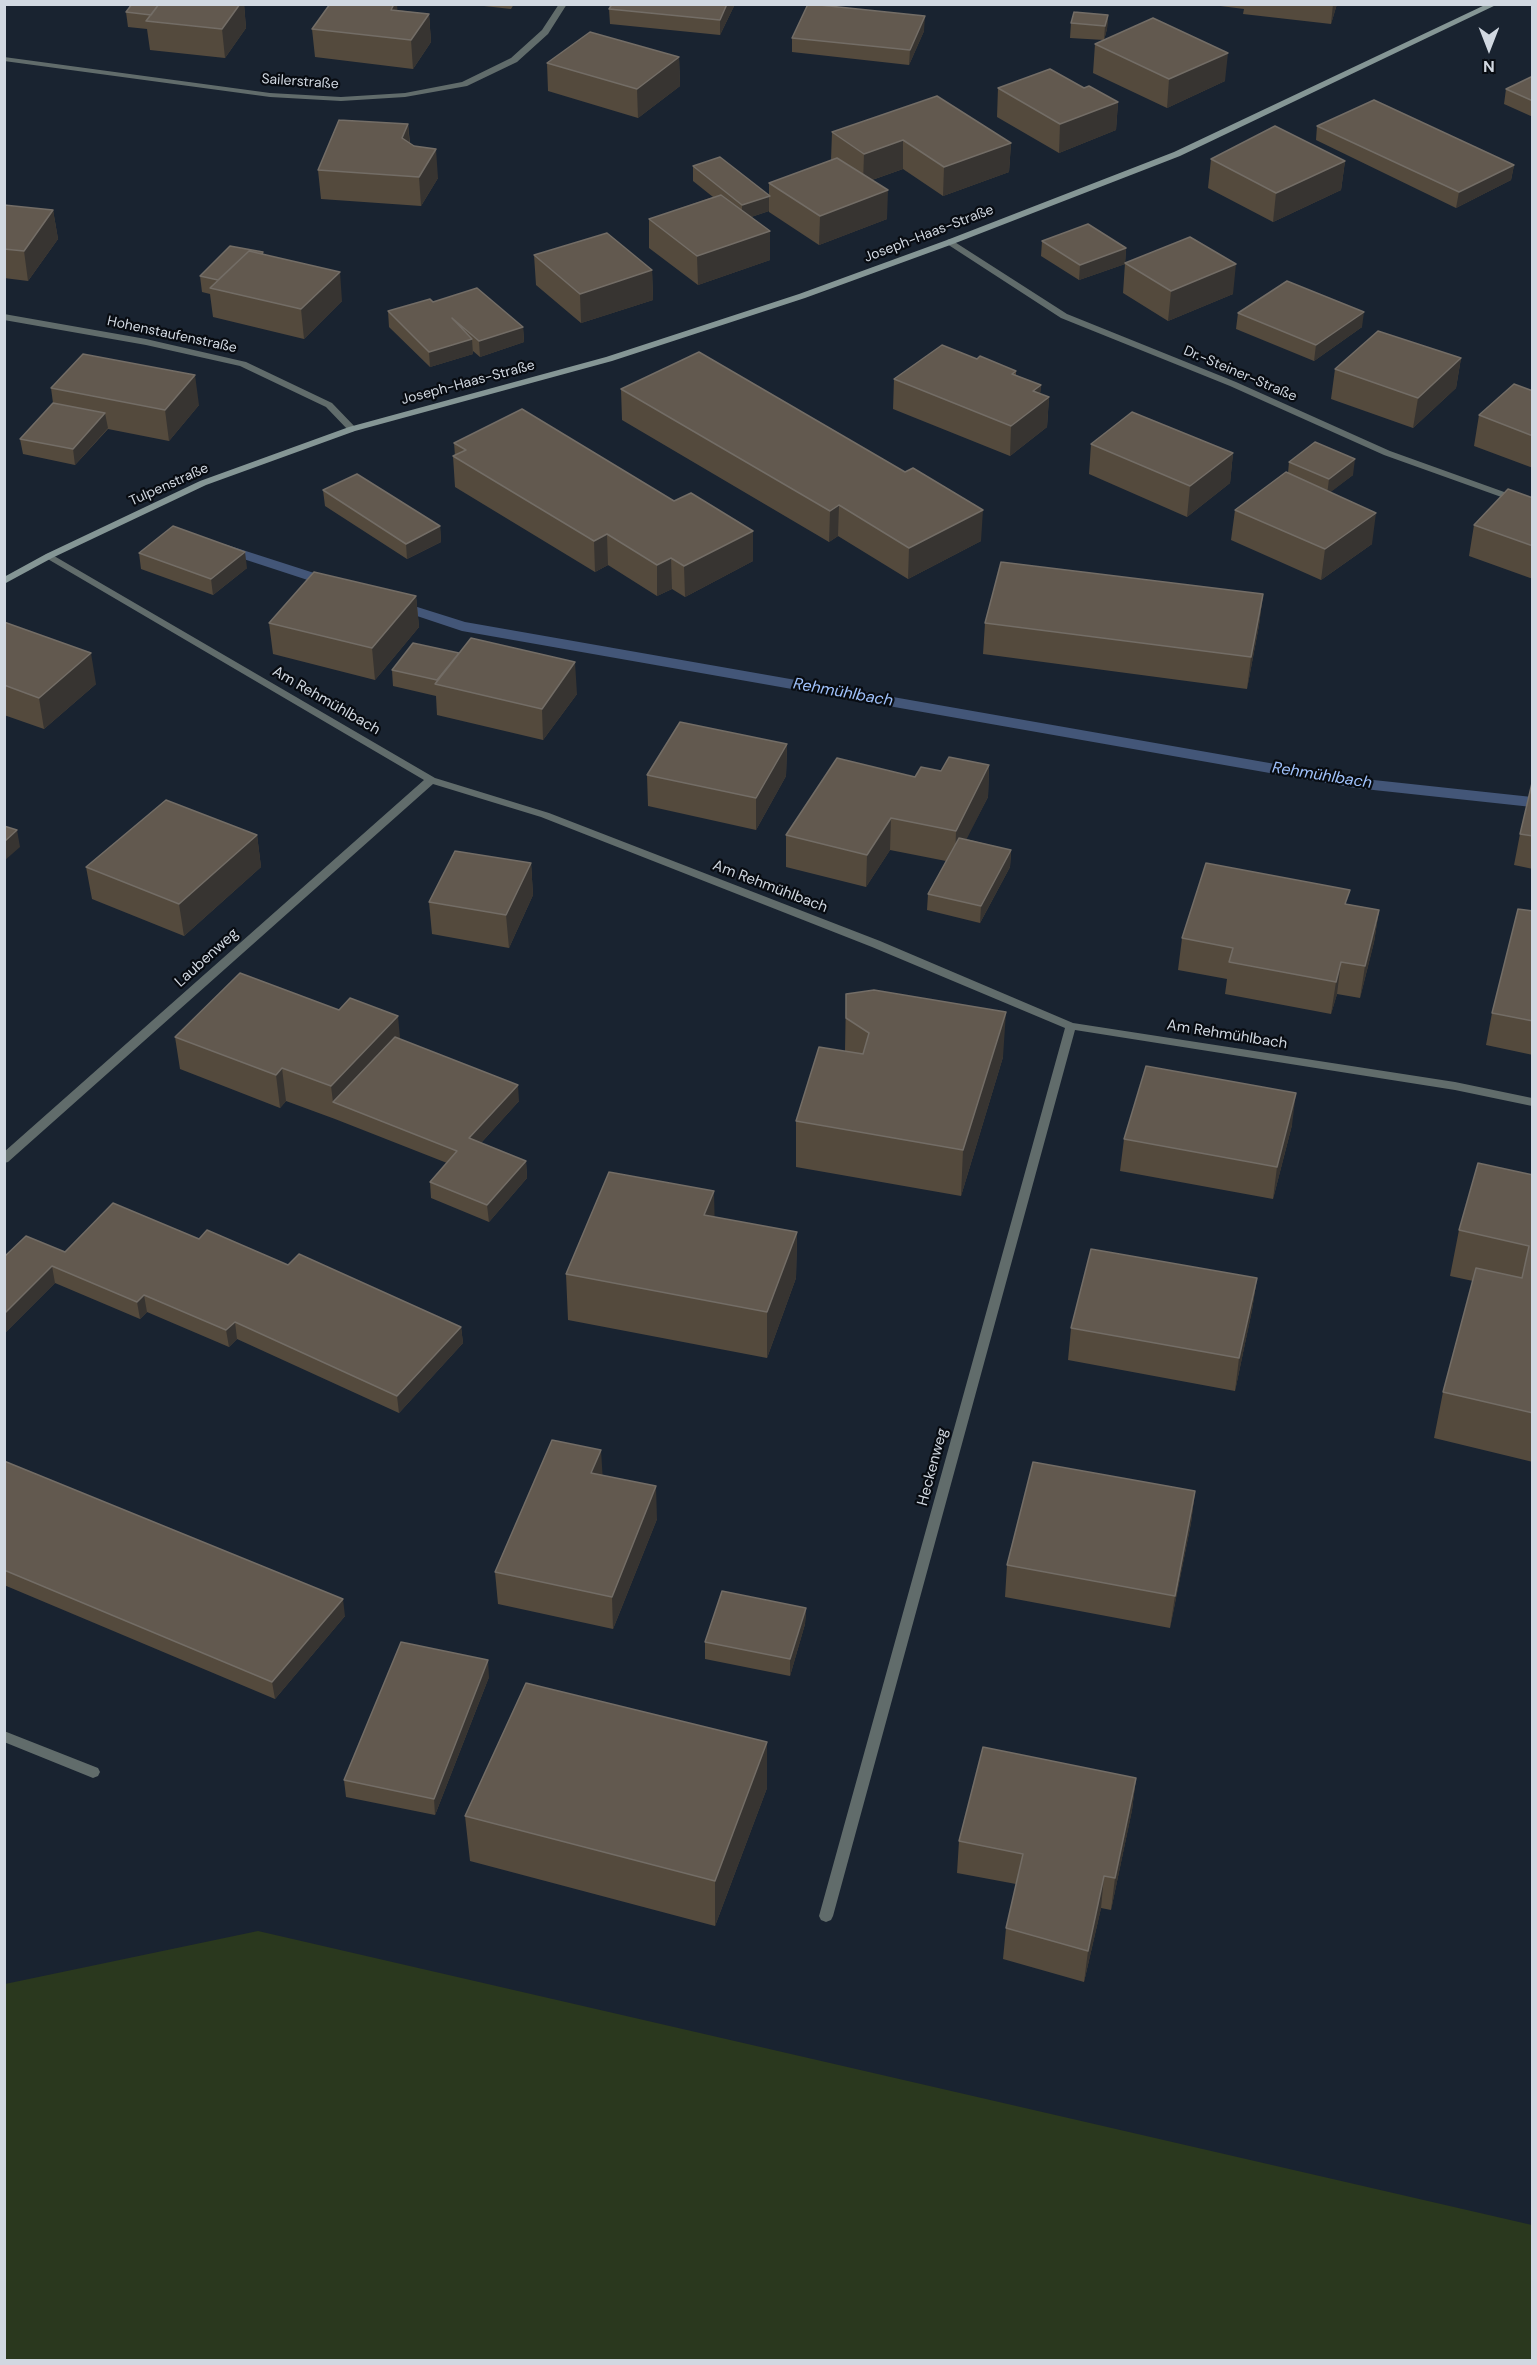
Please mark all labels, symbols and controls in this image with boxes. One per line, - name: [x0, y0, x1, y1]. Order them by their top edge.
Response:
- north arrow: [1459, 18, 1519, 78]
- text: N: [1483, 56, 1495, 77]
- street label: Sailerstraße: [261, 71, 339, 93]
- street label: Joseph-Haas-Straße: [862, 202, 996, 266]
- street label: Hohenstaufenstraße: [106, 313, 238, 357]
- street label: Dr.-Steiner-Straße: [1181, 343, 1299, 405]
- street label: Joseph-Haas-Straße: [399, 357, 537, 409]
- street label: Tulpenstraße: [127, 460, 211, 510]
- street label: Am Rehmühlbach: [269, 663, 383, 739]
- water label: Rehmühlbach: [792, 675, 894, 711]
- water label: Rehmühlbach: [1271, 759, 1373, 793]
- street label: Am Rehmühlbach: [710, 857, 830, 917]
- street label: Laubenweg: [172, 925, 242, 991]
- street label: Am Rehmühlbach: [1166, 1017, 1288, 1053]
- street label: Heckenweg: [914, 1426, 952, 1508]

